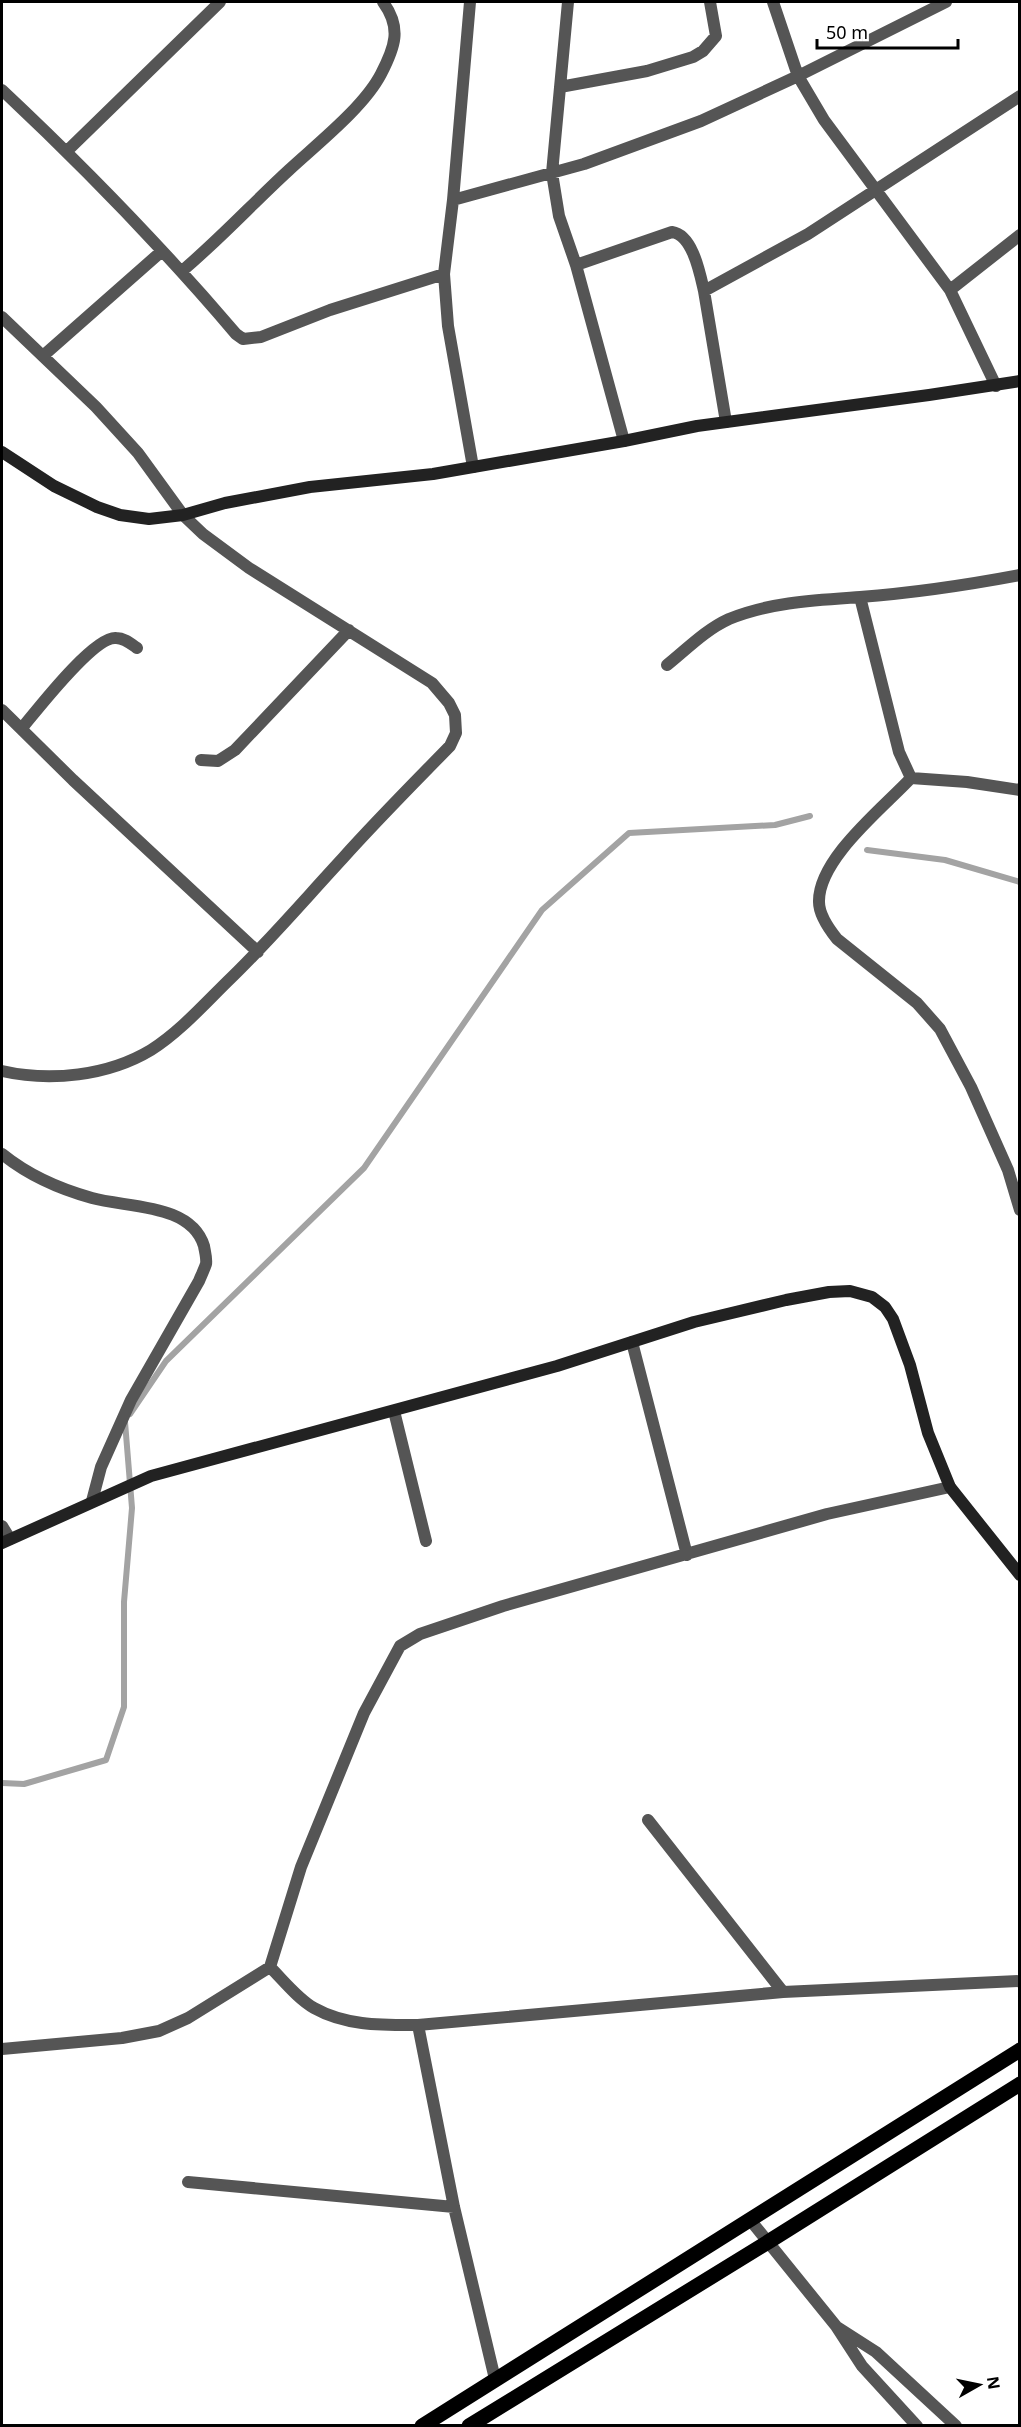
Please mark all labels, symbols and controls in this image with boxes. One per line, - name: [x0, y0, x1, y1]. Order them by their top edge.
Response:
- scale bar: [817, 12, 958, 50]
- text: 50 m: [826, 20, 868, 44]
- north arrow: [949, 2355, 1009, 2415]
- text: N: [982, 2375, 1006, 2391]

